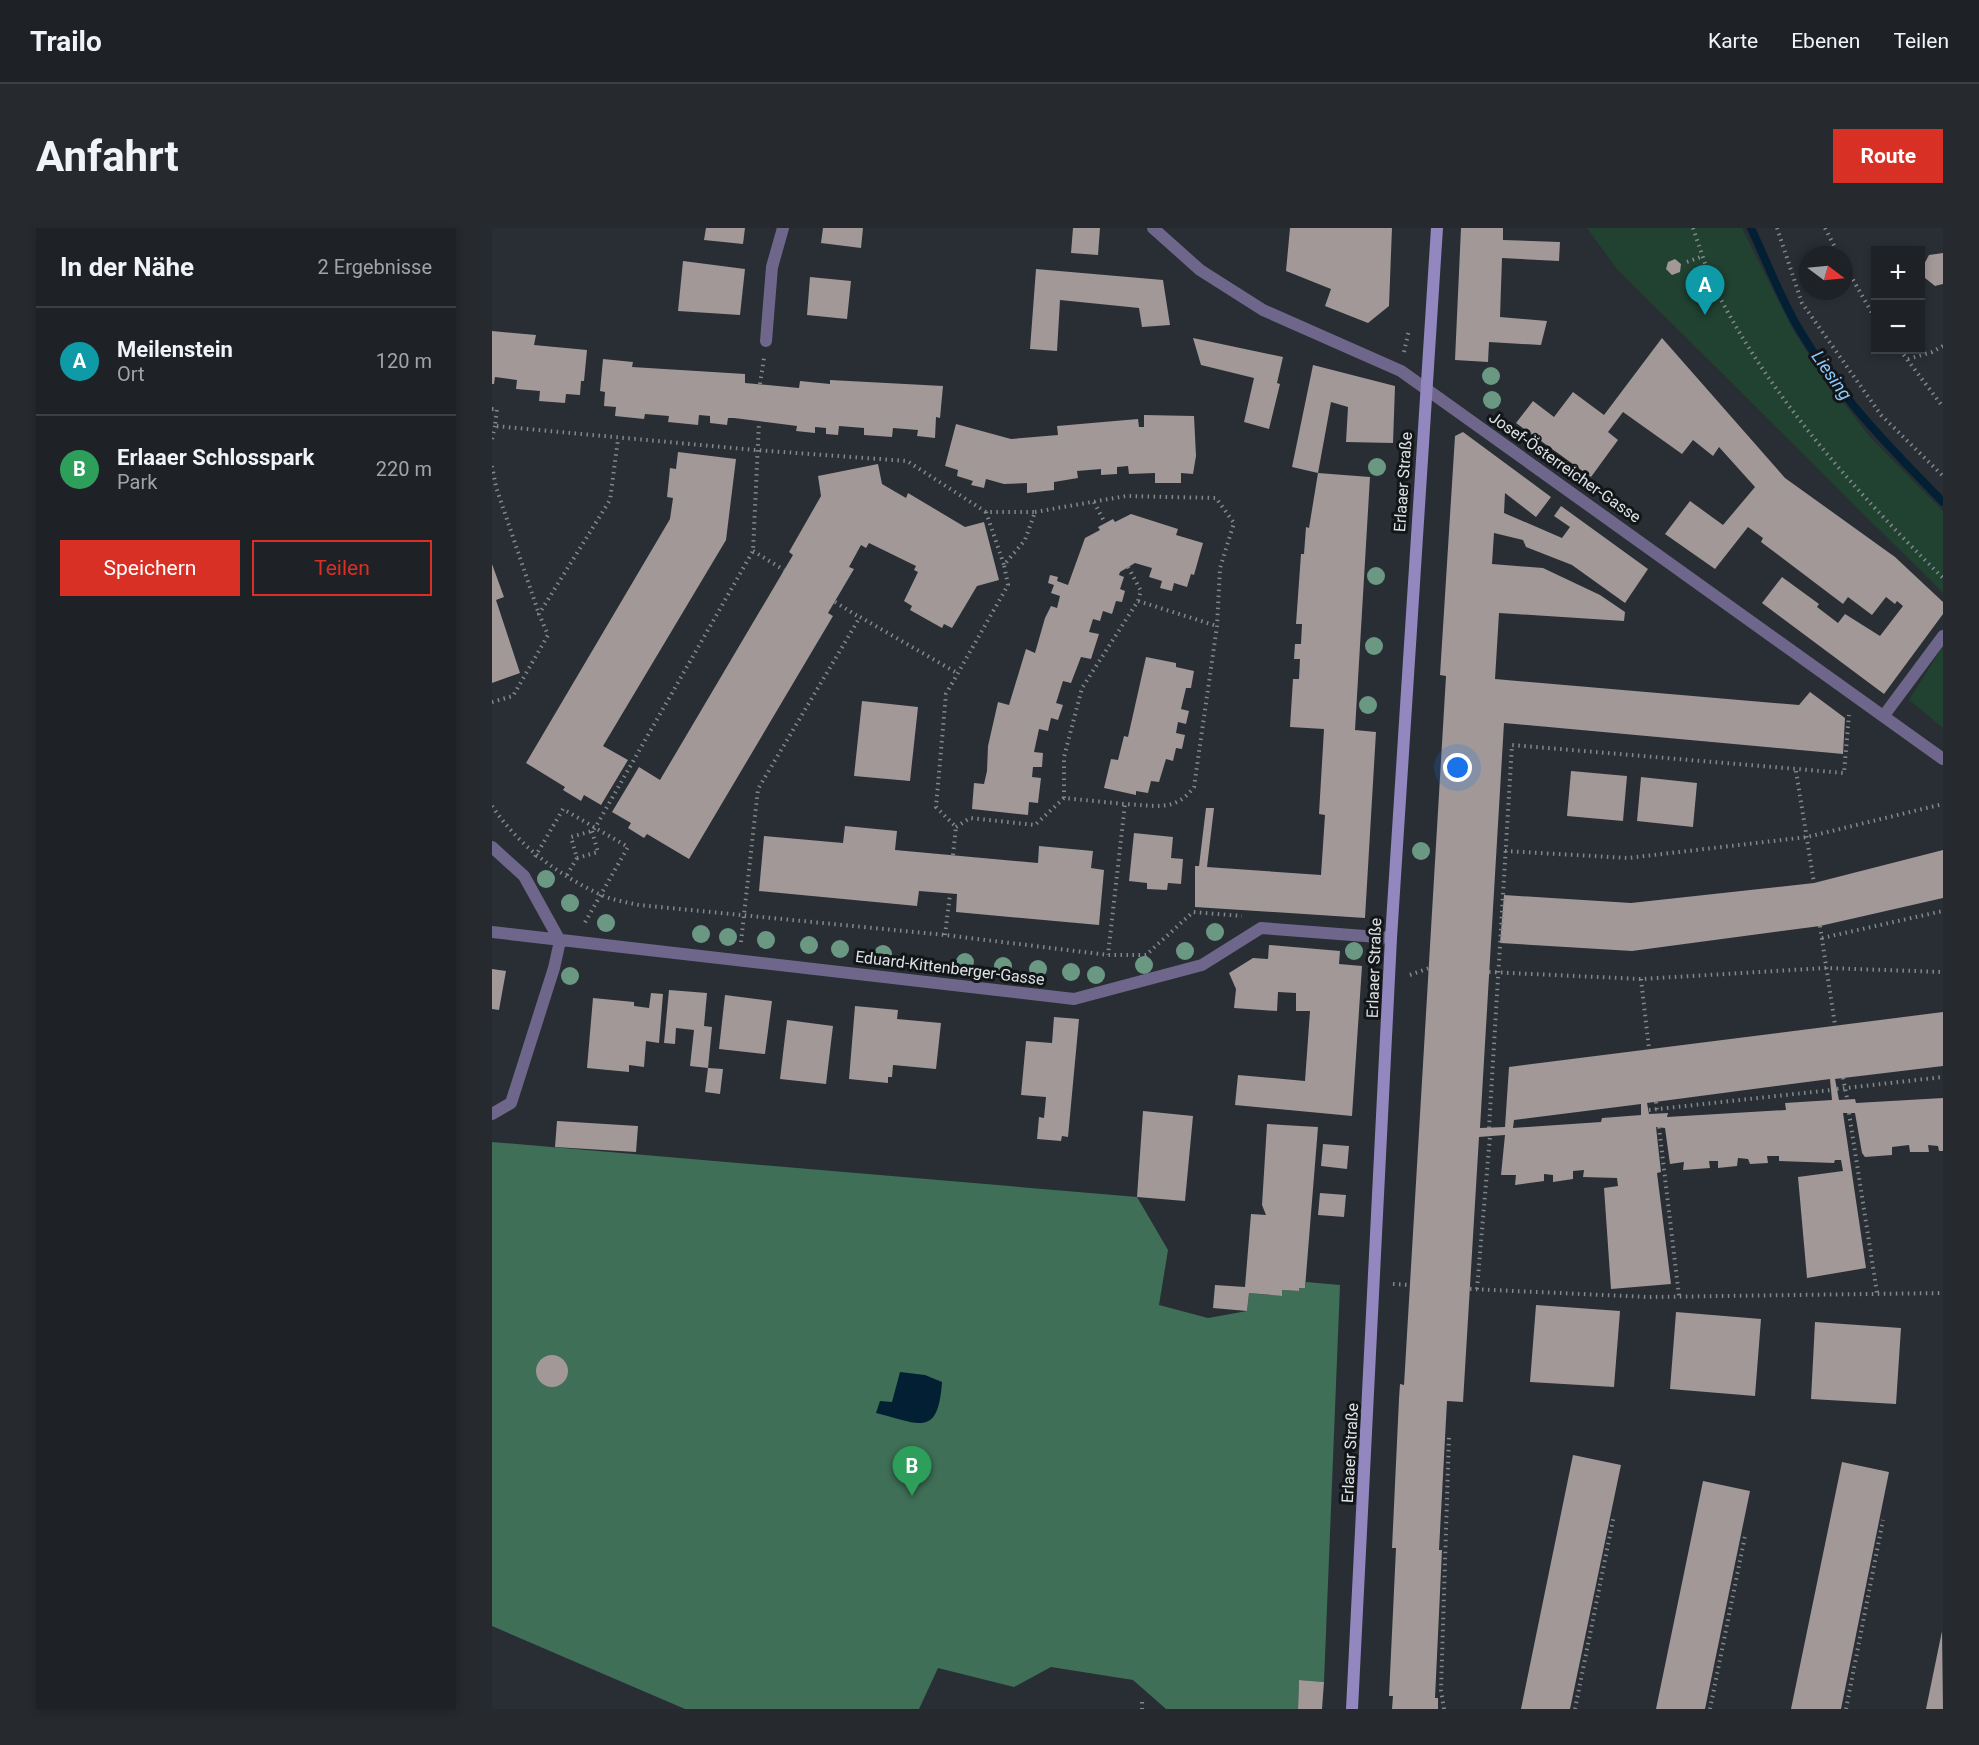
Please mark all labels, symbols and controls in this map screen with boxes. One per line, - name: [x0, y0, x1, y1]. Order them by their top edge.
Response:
- text: Trailo: [30, 25, 102, 58]
- text: Karte: [1708, 29, 1758, 53]
- text: Ebenen: [1791, 29, 1860, 53]
- text: Teilen: [1893, 29, 1949, 53]
- button: Route: [1833, 129, 1943, 183]
- text: Anfahrt: [36, 132, 179, 181]
- north arrow: [1799, 246, 1853, 300]
- map controls: [1871, 246, 1925, 354]
- button: +: [1871, 246, 1925, 300]
- text: In der Nähe: [60, 252, 194, 282]
- text: 2 Ergebnisse: [318, 255, 432, 279]
- pin: A: [1686, 266, 1724, 315]
- button: −: [1871, 300, 1925, 354]
- text: Meilenstein: [117, 337, 233, 362]
- water label: Liesing: [1807, 346, 1857, 404]
- text: A: [73, 349, 86, 373]
- text: 120 m: [376, 349, 432, 373]
- text: Ort: [117, 362, 145, 386]
- street label: Josef-Österreicher-Gasse: [1485, 407, 1645, 527]
- street label: Erlaaer Straße: [1390, 431, 1416, 533]
- text: Erlaaer Schlosspark: [117, 445, 314, 470]
- text: B: [73, 457, 86, 481]
- text: 220 m: [376, 457, 432, 481]
- text: Park: [117, 470, 157, 494]
- button: Speichern: [60, 540, 240, 596]
- button: Teilen: [252, 540, 432, 596]
- your location: [1443, 753, 1472, 782]
- street label: Erlaaer Straße: [1363, 918, 1385, 1018]
- street label: Eduard-Kittenberger-Gasse: [854, 947, 1046, 989]
- street label: Erlaaer Straße: [1338, 1402, 1362, 1504]
- pin: B: [892, 1446, 932, 1496]

